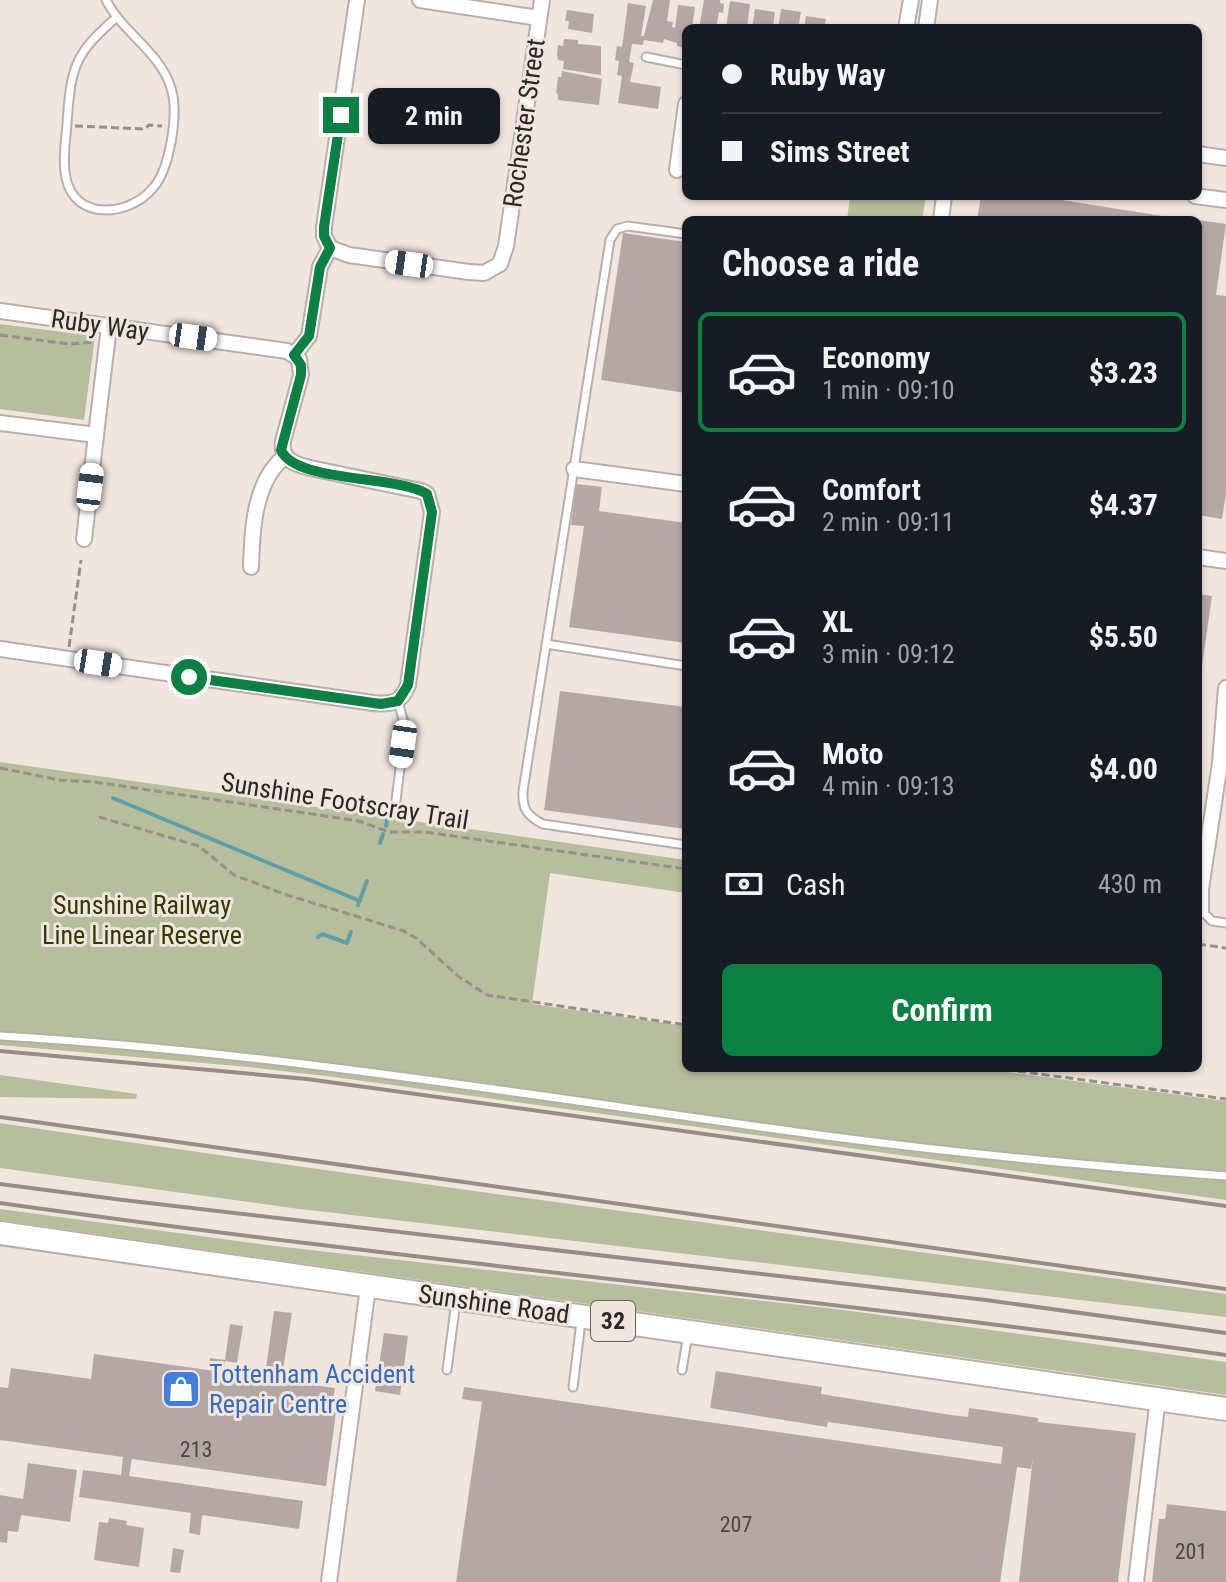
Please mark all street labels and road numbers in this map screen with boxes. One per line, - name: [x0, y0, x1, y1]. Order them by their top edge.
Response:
- street label: Rochester Street: [497, 37, 551, 209]
- street label: Ruby Way: [49, 303, 151, 347]
- street label: Sunshine Footscray Trail: [219, 767, 471, 835]
- street label: Sunshine Road: [417, 1279, 571, 1329]
- road number: 32: [591, 1301, 635, 1341]

